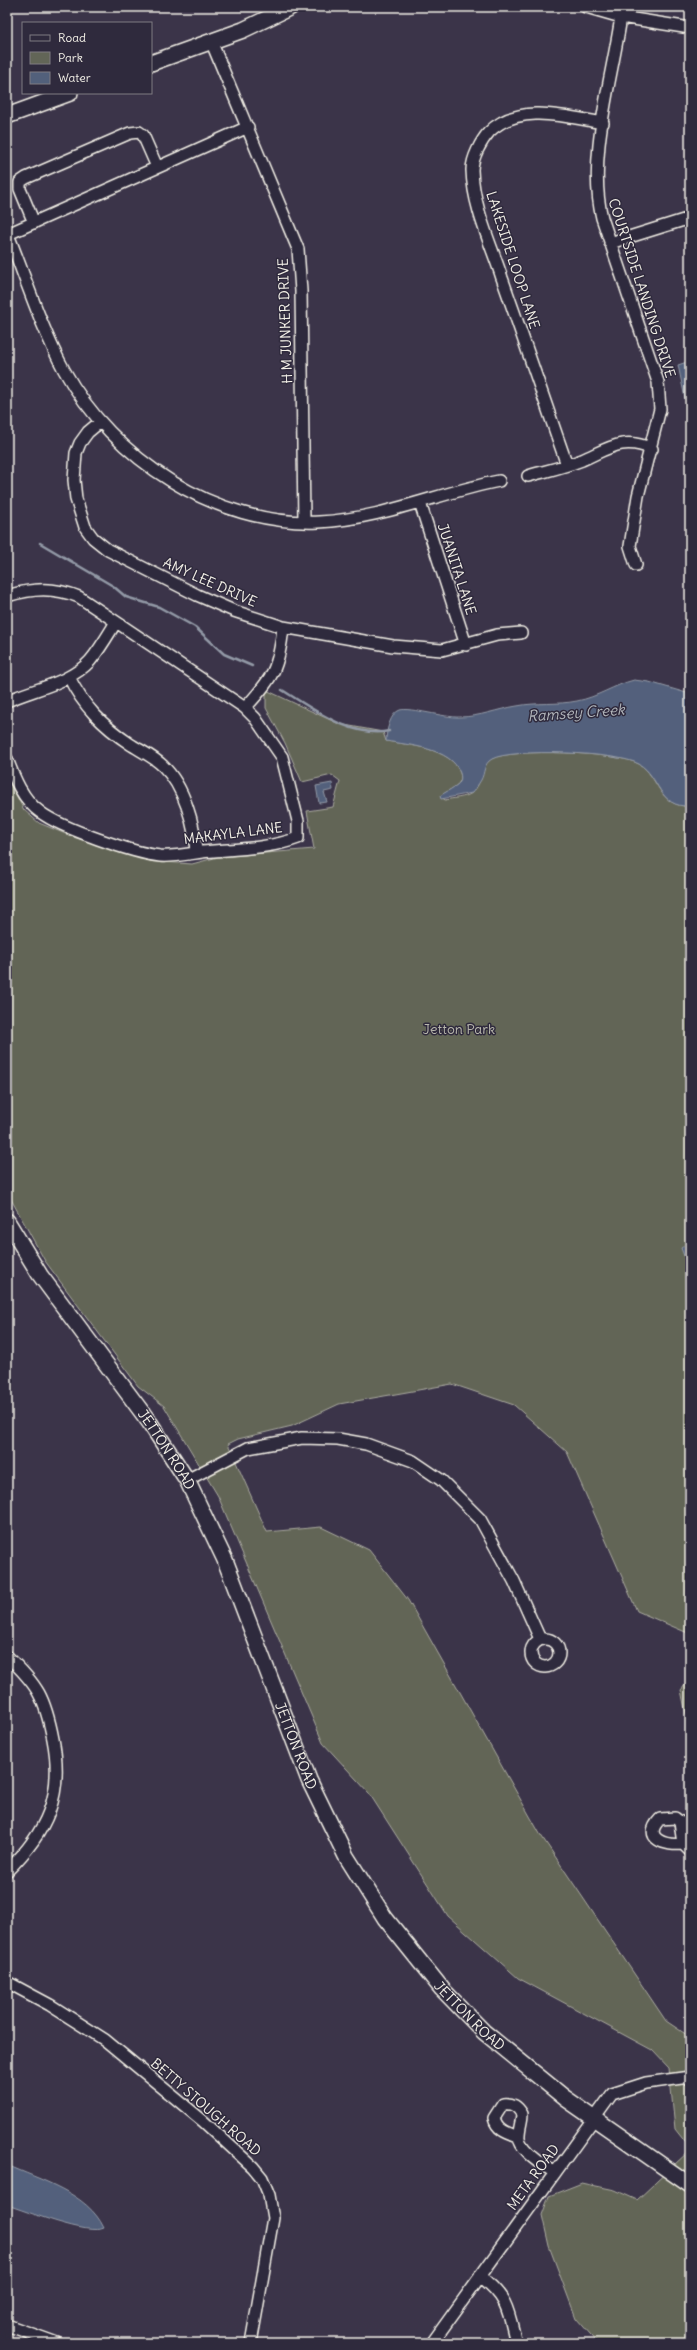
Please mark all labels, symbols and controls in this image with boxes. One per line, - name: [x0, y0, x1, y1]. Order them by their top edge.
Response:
- legend: [22, 22, 152, 94]
- text: Road: [58, 30, 86, 45]
- text: Park: [58, 50, 83, 65]
- text: Water: [58, 70, 91, 85]
- street label: LAKESIDE LOOP LANE: [482, 189, 544, 331]
- street label: COURTSIDE LANDING DRIVE: [604, 196, 680, 380]
- street label: H M JUNKER DRIVE: [274, 258, 296, 384]
- street label: JUANITA LANE: [434, 521, 480, 617]
- street label: AMY LEE DRIVE: [160, 553, 260, 611]
- water label: Ramsey Creek: [527, 700, 627, 725]
- street label: MAKAYLA LANE: [182, 818, 284, 848]
- park label: Jetton Park: [423, 1020, 495, 1038]
- street label: JETTON ROAD: [134, 1406, 199, 1493]
- street label: JETTON ROAD: [271, 1699, 321, 1792]
- street label: JETTON ROAD: [430, 1977, 509, 2055]
- street label: BETTY STOUGH ROAD: [147, 2054, 265, 2160]
- street label: META ROAD: [503, 2140, 563, 2214]

